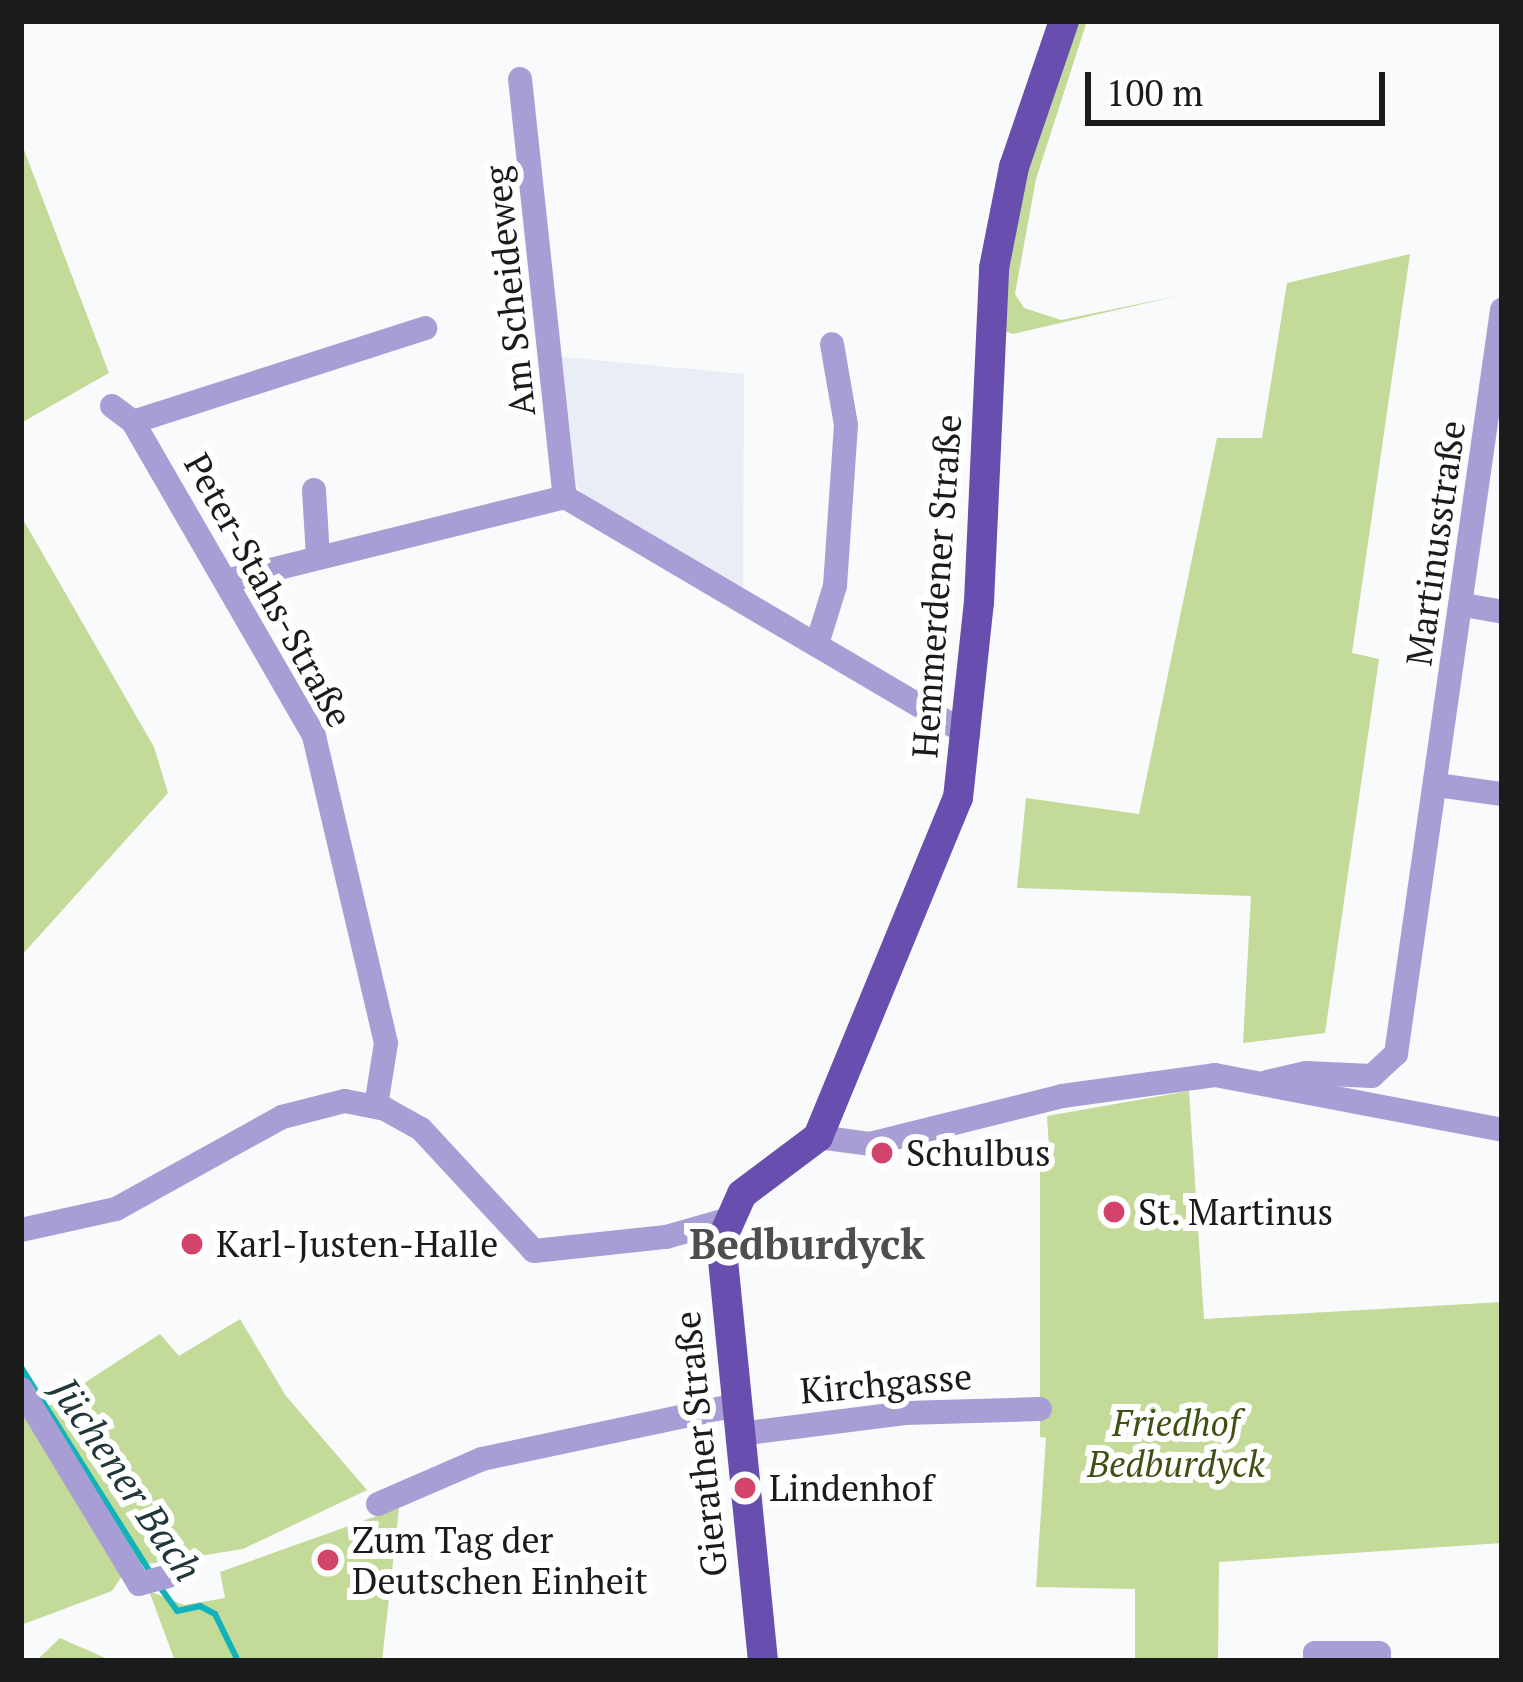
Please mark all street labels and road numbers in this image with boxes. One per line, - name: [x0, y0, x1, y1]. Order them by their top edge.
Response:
- street label: Am Scheideweg: [474, 164, 544, 418]
- street label: Hemmerdener Straße: [902, 413, 970, 759]
- street label: Martinusstraße: [1396, 418, 1474, 668]
- street label: Peter-Stahs-Straße: [176, 446, 362, 734]
- street label: Gierather Straße: [665, 1309, 735, 1579]
- street label: Kirchgasse: [798, 1354, 974, 1412]

